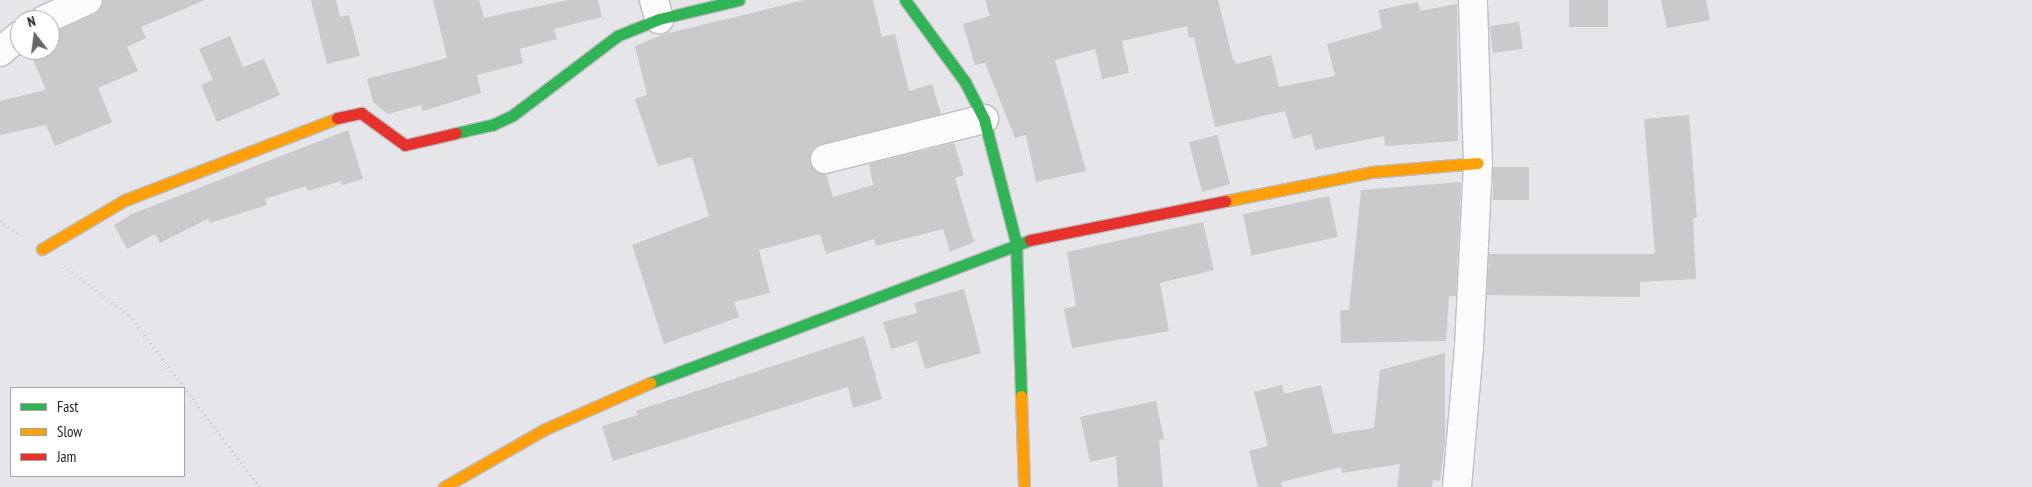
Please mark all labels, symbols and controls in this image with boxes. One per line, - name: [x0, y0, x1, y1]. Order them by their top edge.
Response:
- north arrow: [10, 10, 60, 60]
- text: N: [25, 12, 37, 31]
- legend: [10, 387, 185, 477]
- text: Fast: [57, 397, 78, 416]
- text: Slow: [57, 422, 82, 441]
- text: Jam: [57, 447, 76, 466]

